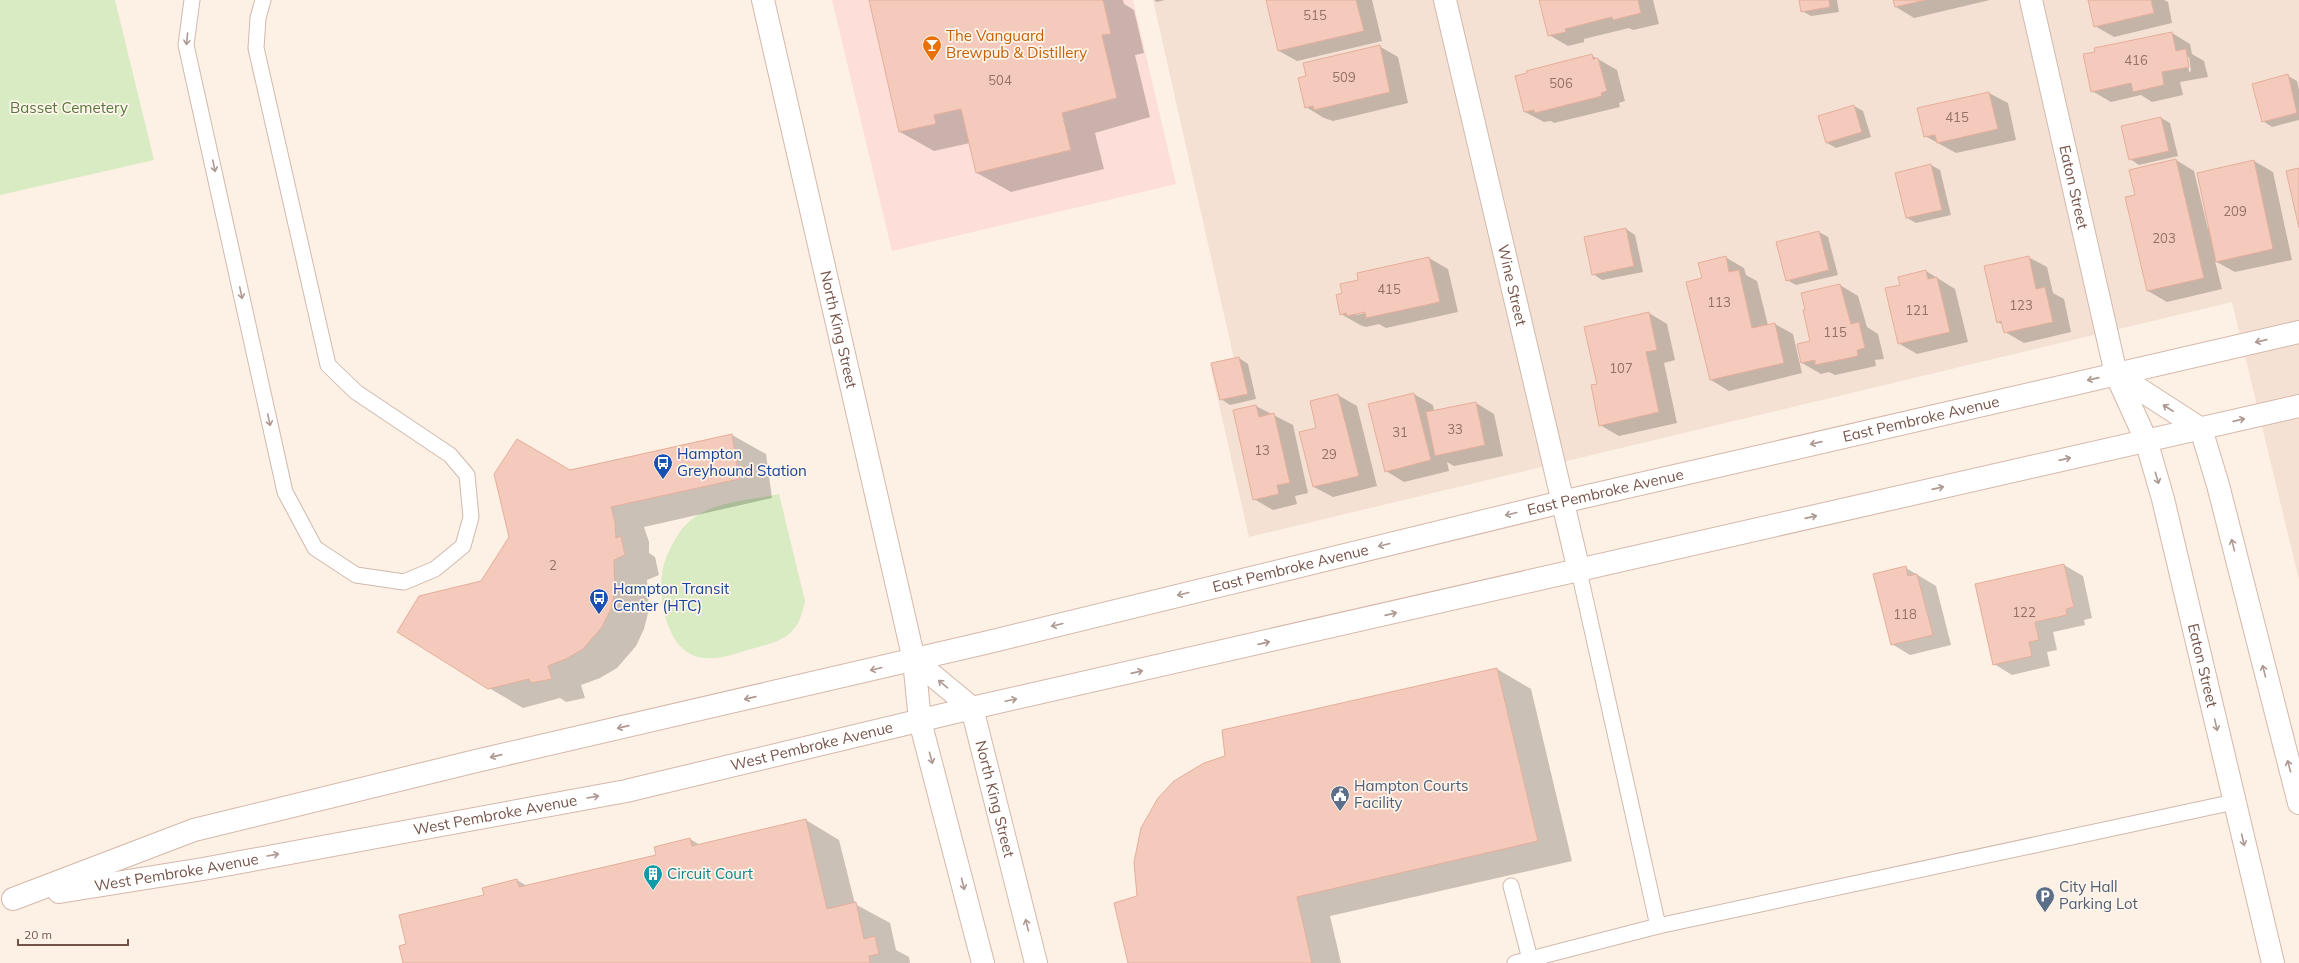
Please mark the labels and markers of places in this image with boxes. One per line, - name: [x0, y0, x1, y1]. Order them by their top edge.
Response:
- place label: The Vanguard Brewpub & Distillery: [946, 26, 1087, 62]
- bar icon: The Vanguard Brewpub & Distillery: [921, 34, 943, 62]
- place label: Hampton Greyhound Station: [677, 444, 807, 480]
- bus stop icon: Hampton Greyhound Station: [652, 452, 674, 480]
- place label: Hampton Transit Center (HTC): [613, 579, 729, 615]
- bus stop icon: Hampton Transit Center (HTC): [588, 587, 610, 615]
- place label: Hampton Courts Facility: [1354, 776, 1469, 812]
- public building icon: Hampton Courts Facility: [1329, 784, 1351, 812]
- building icon: Circuit Court: [642, 863, 664, 891]
- place label: Circuit Court: [667, 864, 753, 883]
- place label: City Hall Parking Lot: [2059, 877, 2138, 913]
- parking icon: City Hall Parking Lot: [2034, 885, 2056, 913]

